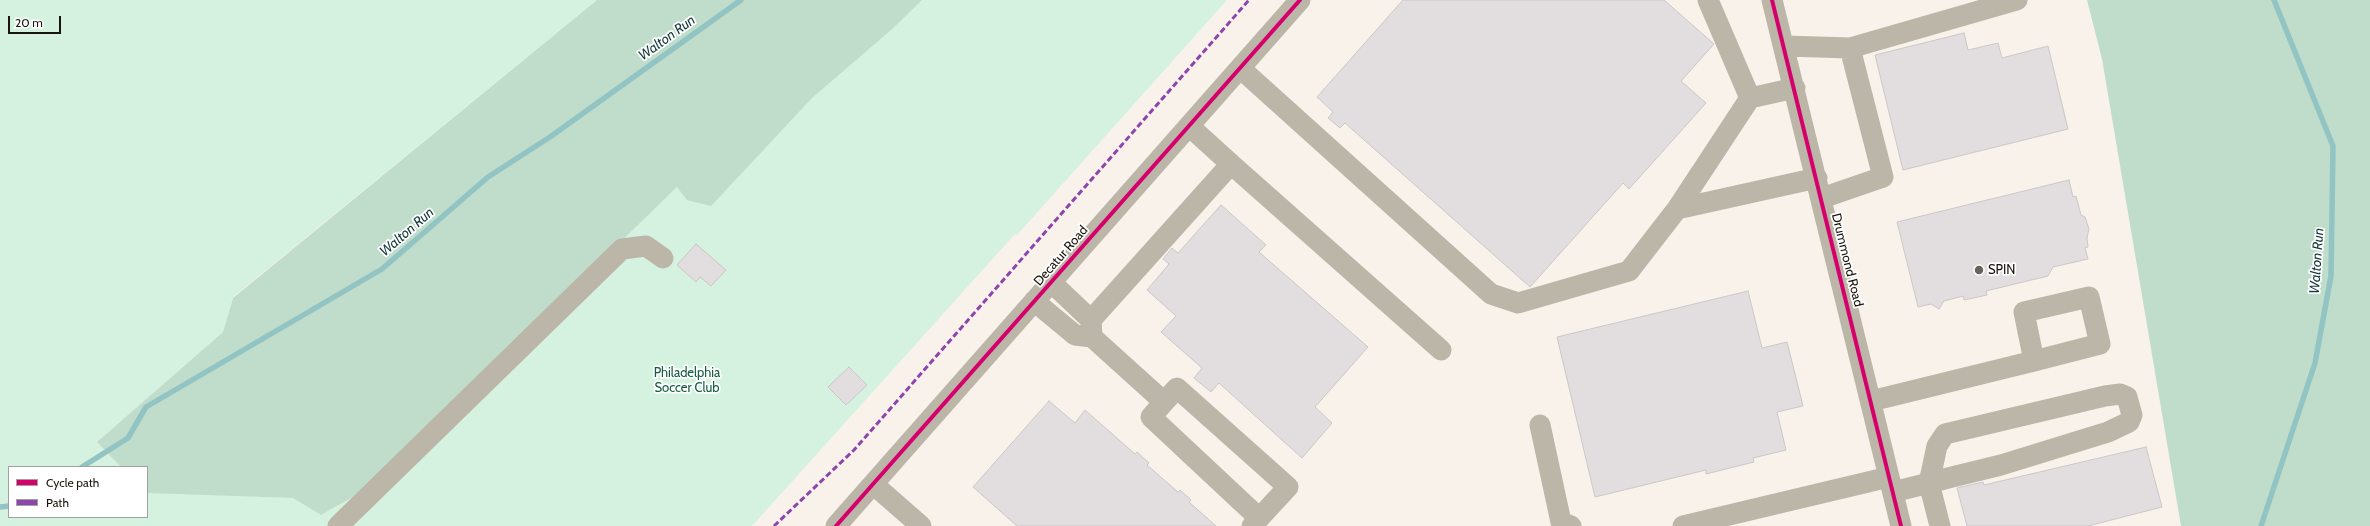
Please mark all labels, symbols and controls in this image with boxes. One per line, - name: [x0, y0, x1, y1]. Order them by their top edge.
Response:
- scale bar: [10, 8, 63, 34]
- water label: Walton Run: [635, 12, 699, 64]
- text: 20 m: [15, 15, 43, 30]
- water label: Walton Run: [377, 204, 437, 260]
- street label: Drummond Road: [1828, 212, 1866, 308]
- street label: Decatur Road: [1031, 223, 1091, 289]
- water label: Walton Run: [2306, 227, 2328, 295]
- place label: SPIN: [1988, 262, 2015, 278]
- marker: SPIN: [1973, 264, 1985, 276]
- park label: Philadelphia Soccer Club: [654, 365, 720, 396]
- legend: [8, 466, 148, 518]
- text: Cycle path: [46, 475, 99, 490]
- text: Path: [46, 495, 69, 510]

